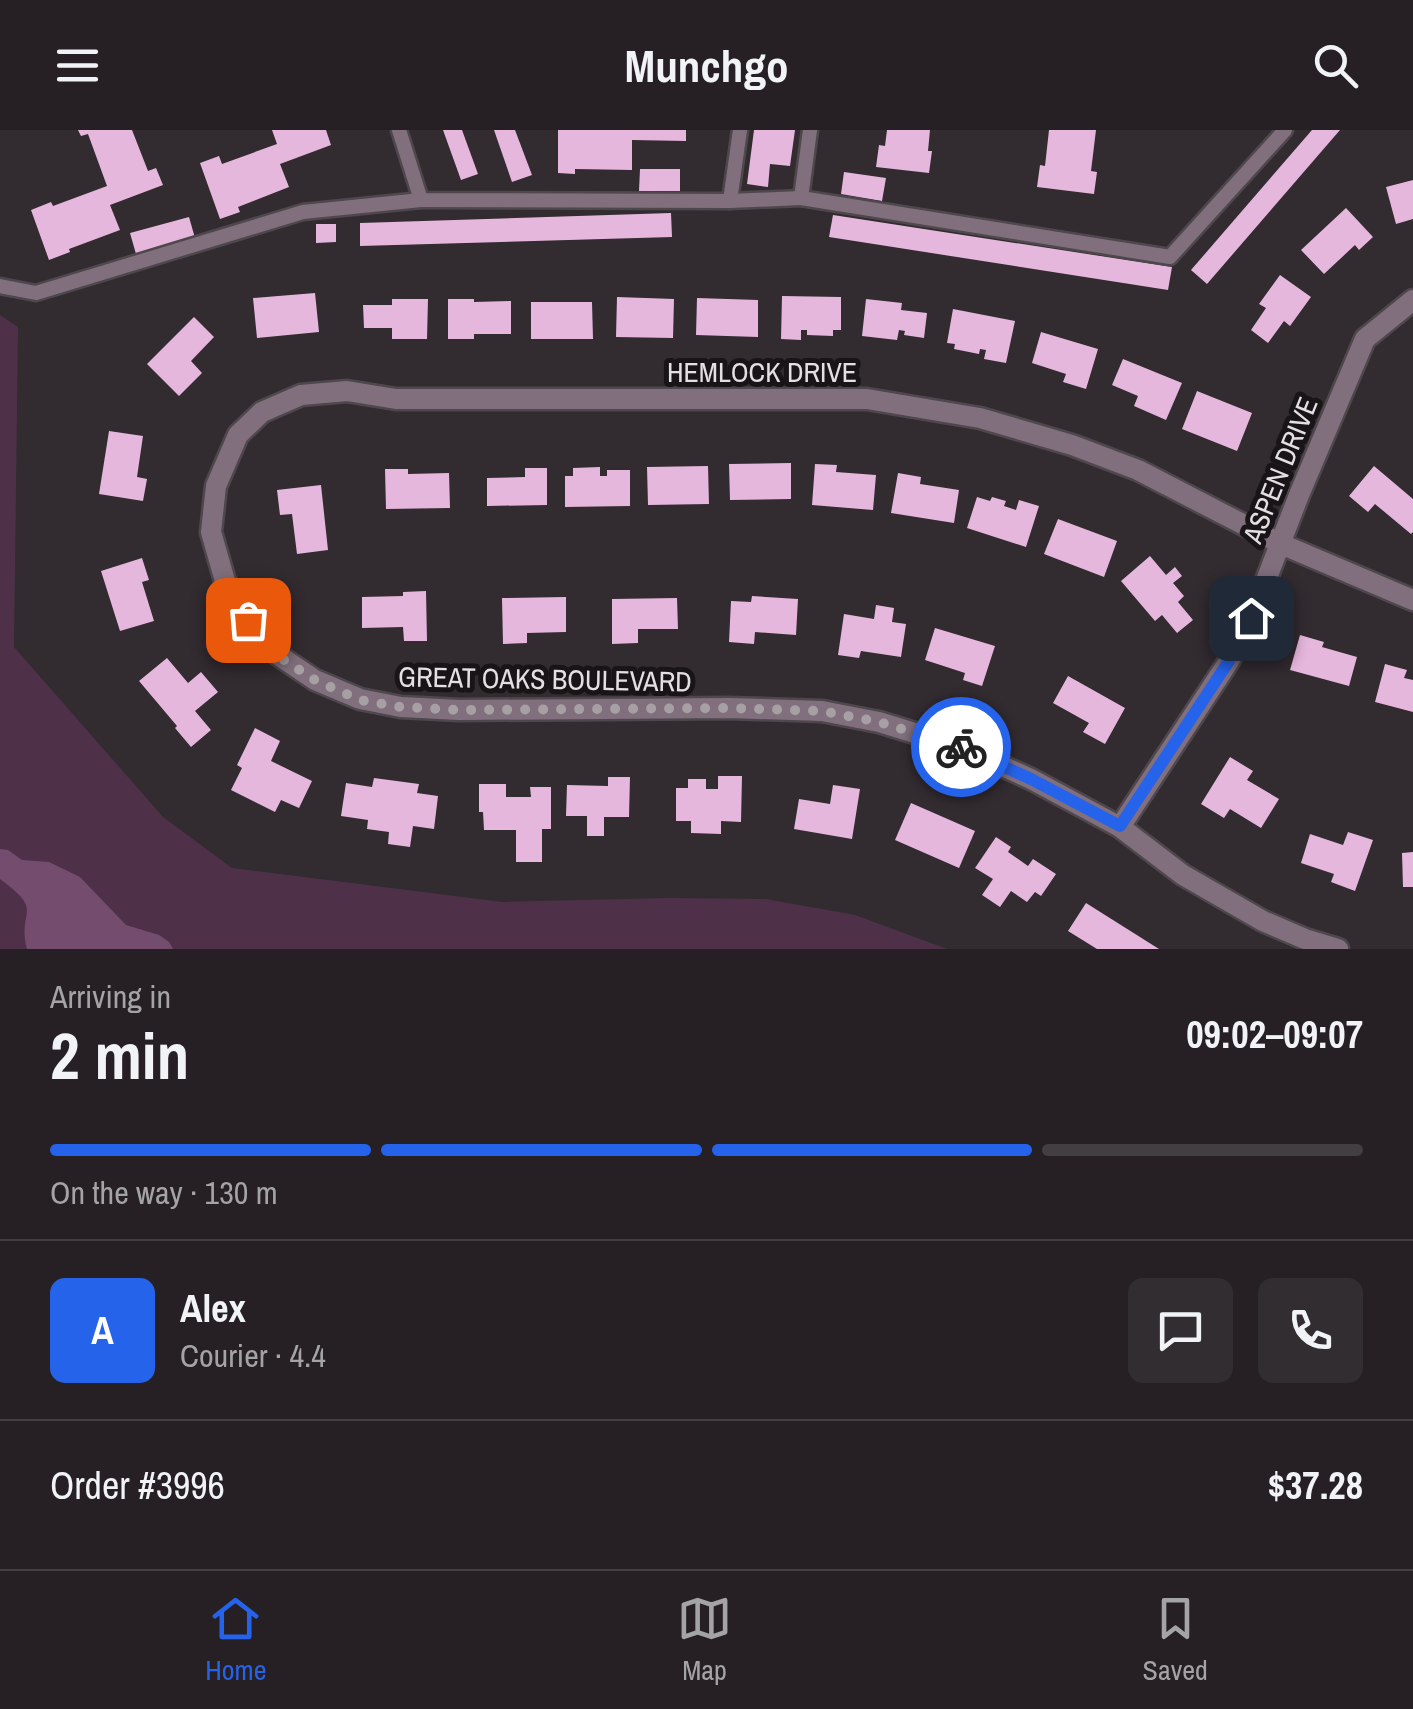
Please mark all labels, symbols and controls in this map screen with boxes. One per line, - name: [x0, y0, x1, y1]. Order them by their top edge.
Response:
- text: Munchgo: [625, 35, 788, 96]
- icon: menu: [50, 38, 105, 93]
- icon: search: [1308, 38, 1363, 93]
- street label: HEMLOCK DRIVE: [667, 353, 857, 391]
- street label: ASPEN DRIVE: [1233, 391, 1327, 550]
- pin: [1209, 576, 1294, 661]
- pin: [206, 578, 291, 663]
- icon: home: [1224, 591, 1279, 646]
- icon: bag: [221, 593, 276, 648]
- street label: GREAT OAKS BOULEVARD: [398, 657, 692, 701]
- courier: [911, 697, 1011, 797]
- icon: bike: [934, 720, 989, 775]
- text: Arriving in: [50, 975, 171, 1018]
- text: 09:02–09:07: [1186, 1009, 1363, 1060]
- text: 2 min: [50, 1012, 189, 1099]
- text: On the way · 130 m: [50, 1171, 278, 1214]
- button: chat: [1128, 1278, 1233, 1383]
- button: phone: [1258, 1278, 1363, 1383]
- text: Alex: [180, 1283, 246, 1334]
- text: A: [91, 1305, 114, 1356]
- text: Courier · 4.4: [180, 1334, 326, 1377]
- text: Order #3996: [50, 1460, 225, 1511]
- text: $37.28: [1268, 1460, 1363, 1511]
- tab: Home: [205, 1591, 267, 1689]
- tab: Map: [677, 1591, 732, 1689]
- tab: Saved: [1143, 1591, 1208, 1689]

